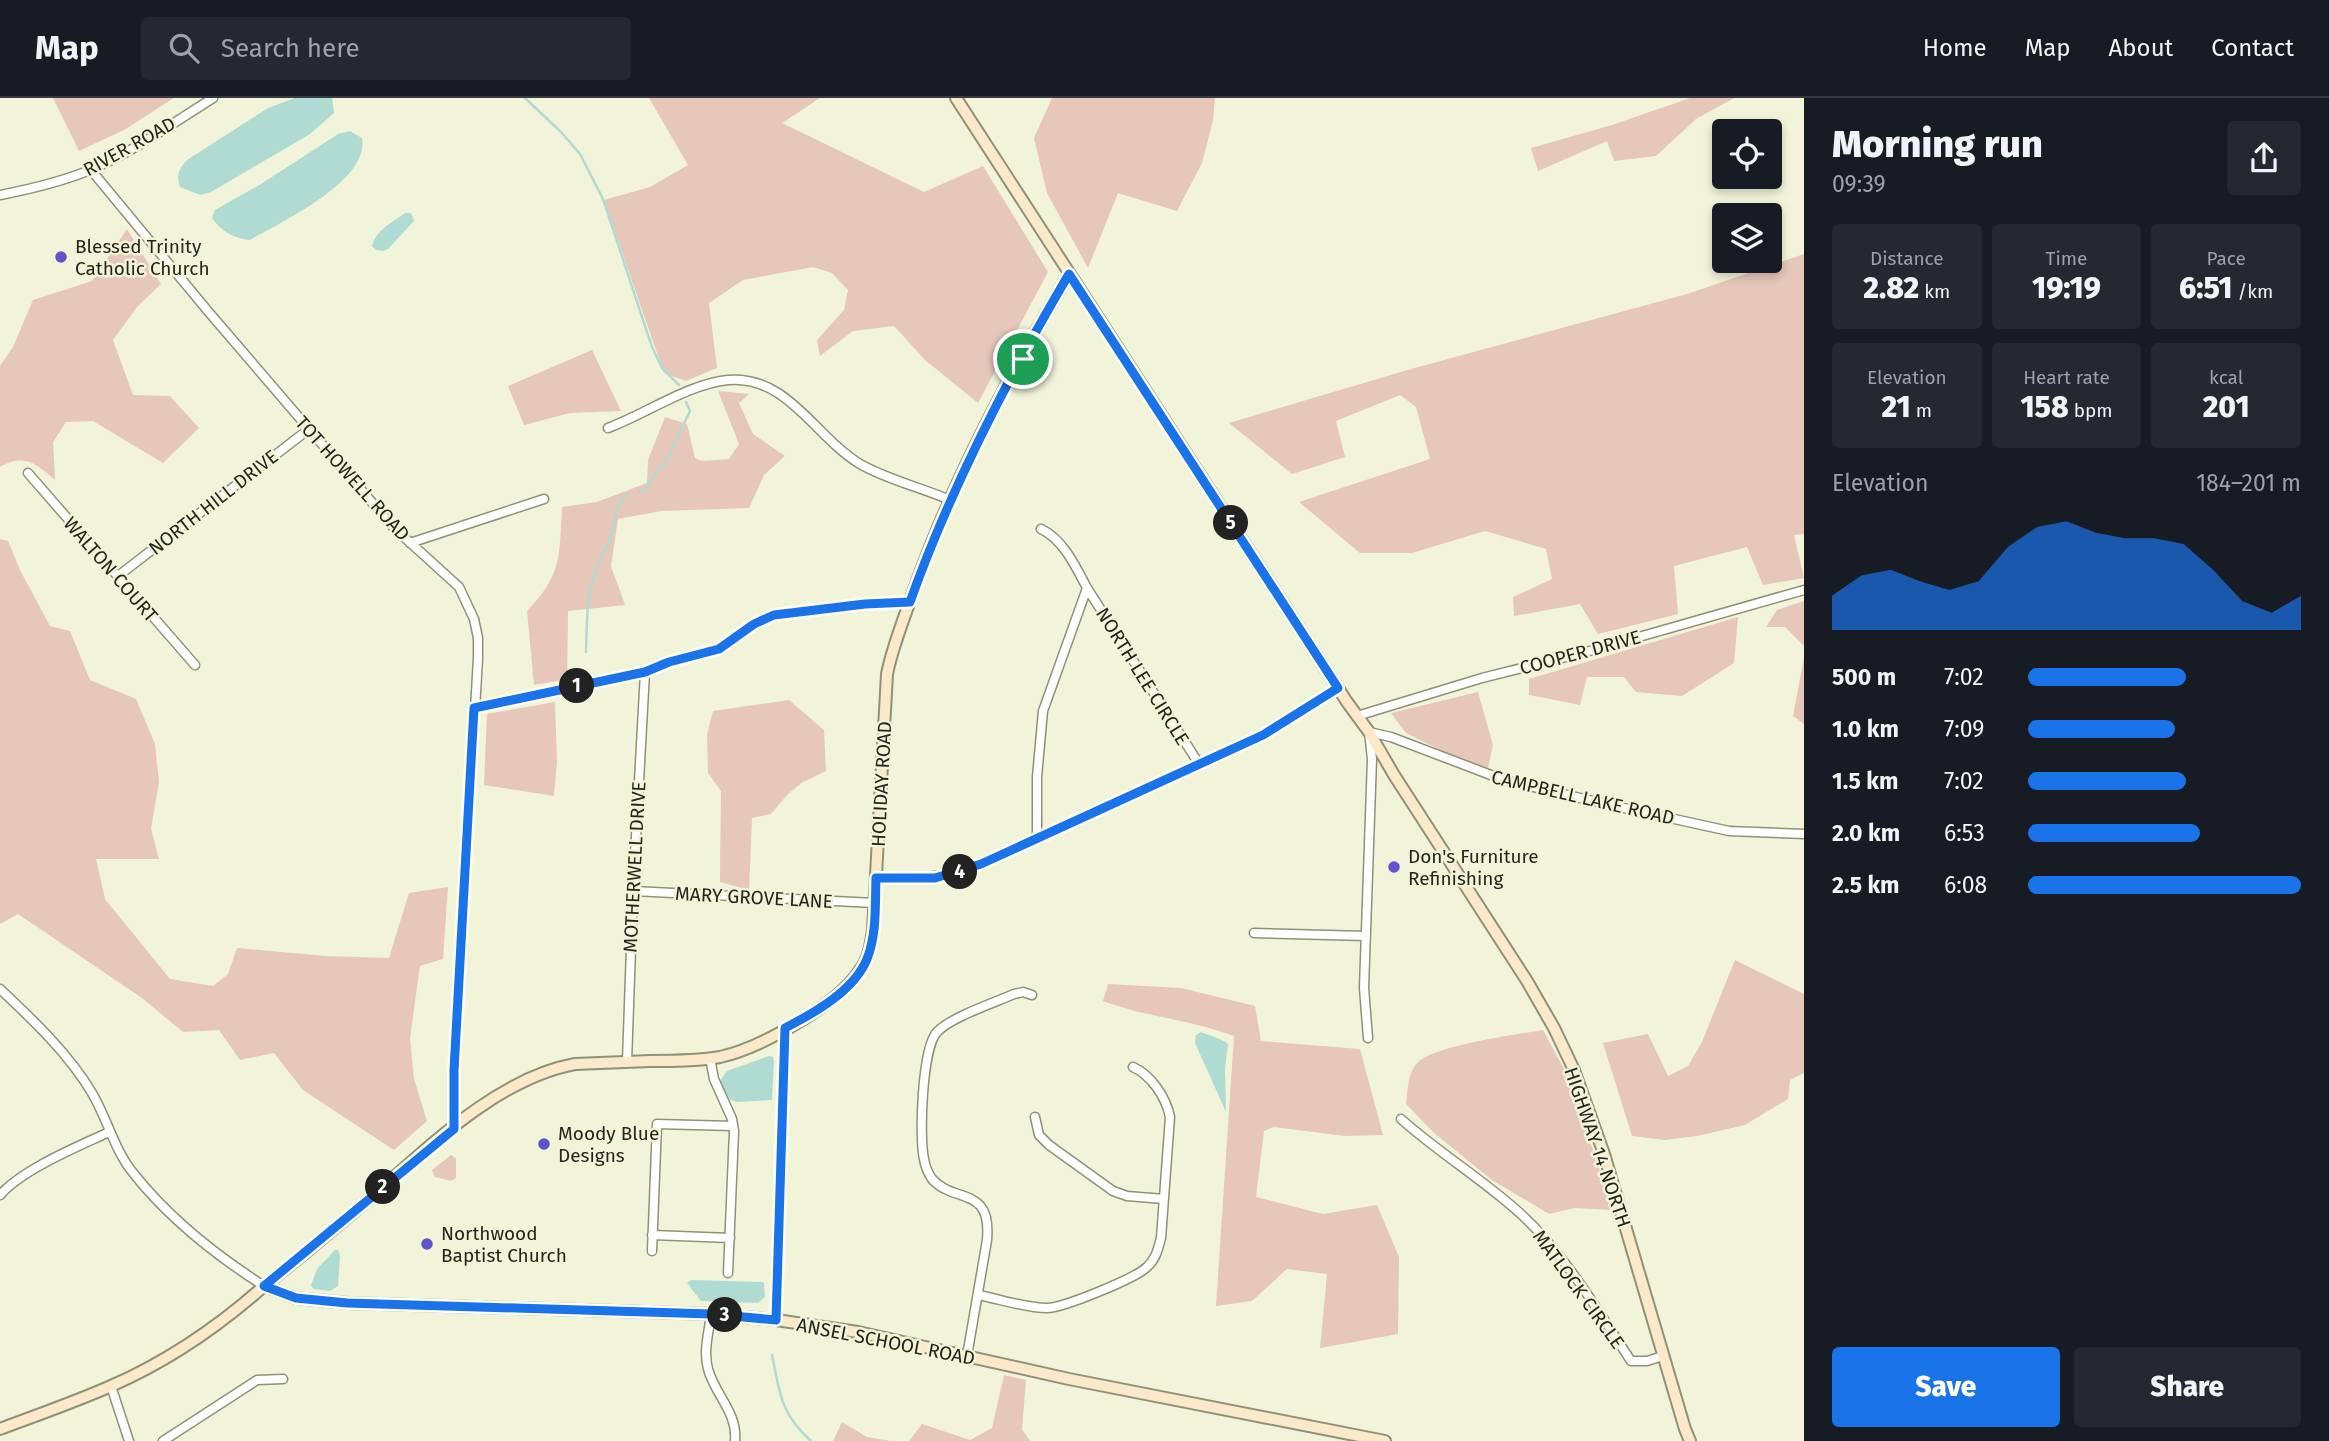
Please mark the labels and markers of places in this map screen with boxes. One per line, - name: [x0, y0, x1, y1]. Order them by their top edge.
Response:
- place label: Blessed Trinity Catholic Church: [75, 235, 210, 280]
- marker: Blessed Trinity Catholic Church: [53, 249, 69, 265]
- pin: [993, 329, 1053, 389]
- pin: 5: [1214, 506, 1248, 540]
- pin: 1: [560, 668, 594, 704]
- place label: Don's Furniture Refinishing: [1408, 845, 1539, 890]
- pin: 4: [942, 854, 978, 890]
- marker: Don's Furniture Refinishing: [1386, 859, 1402, 875]
- place label: Moody Blue Designs: [558, 1122, 659, 1167]
- marker: Moody Blue Designs: [536, 1136, 552, 1152]
- pin: 2: [366, 1170, 400, 1204]
- place label: Northwood Baptist Church: [441, 1222, 567, 1267]
- marker: Northwood Baptist Church: [419, 1236, 435, 1252]
- pin: 3: [708, 1298, 742, 1332]

